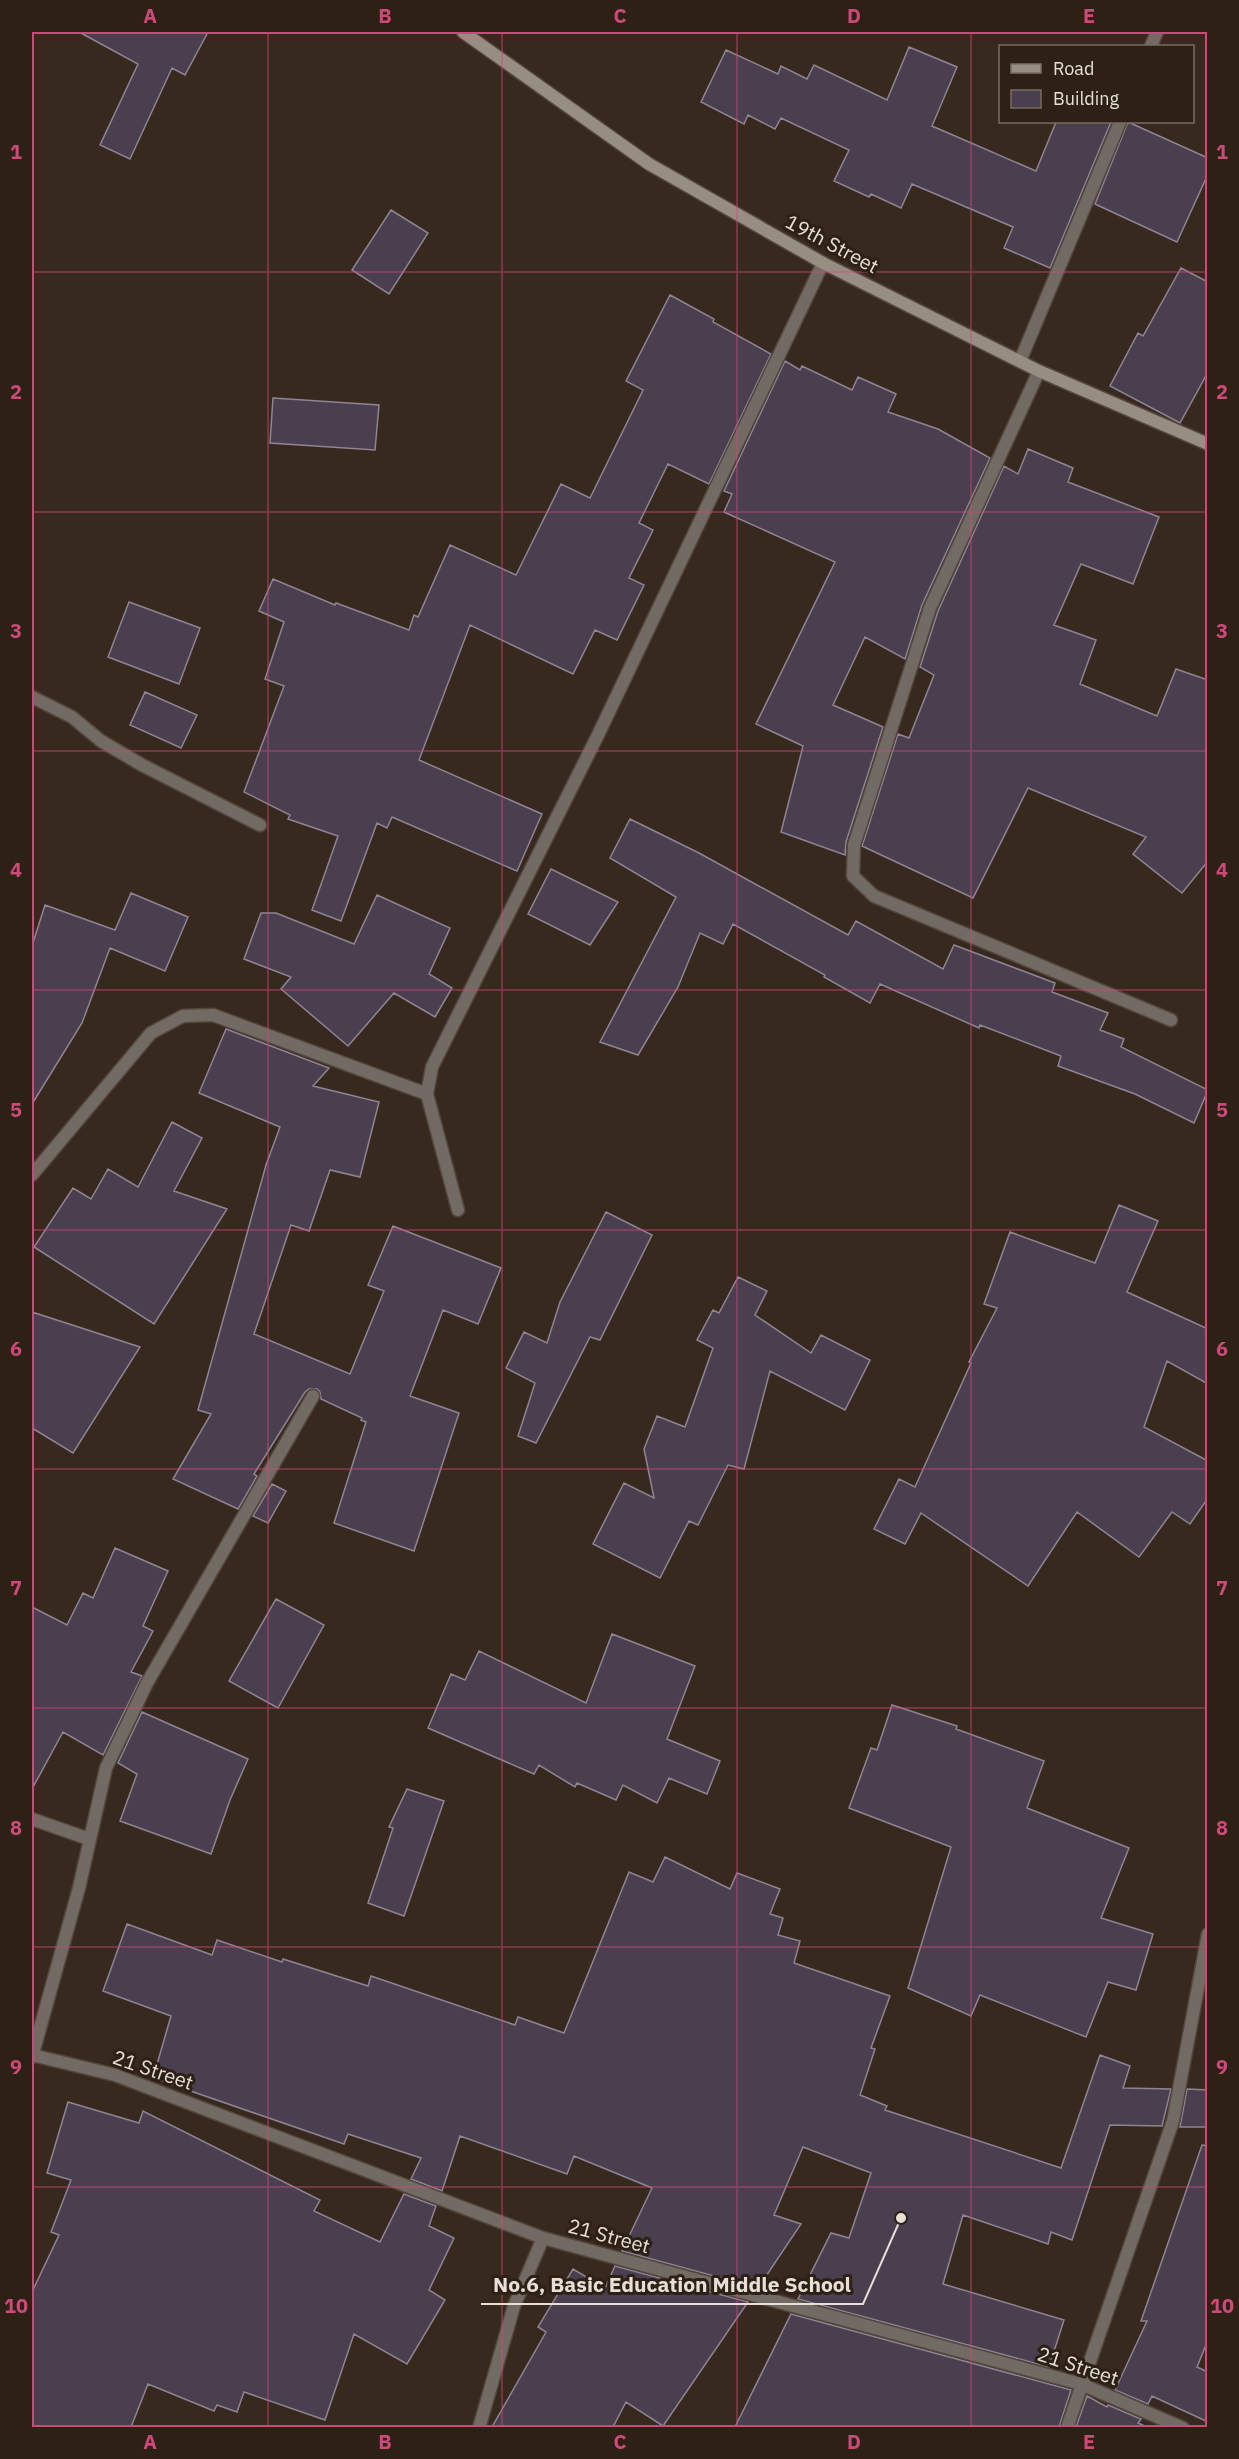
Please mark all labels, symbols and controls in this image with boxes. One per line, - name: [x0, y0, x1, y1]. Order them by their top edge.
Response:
- text: A: [143, 2, 157, 29]
- text: B: [378, 2, 392, 29]
- text: C: [613, 2, 627, 29]
- text: D: [847, 2, 861, 29]
- text: E: [1083, 2, 1095, 29]
- legend: [999, 45, 1194, 123]
- text: Road: [1053, 57, 1094, 80]
- text: Building: [1053, 87, 1120, 110]
- text: 1: [10, 138, 22, 165]
- text: 1: [1216, 138, 1228, 165]
- street label: 19th Street: [781, 208, 884, 279]
- text: 2: [10, 378, 22, 405]
- text: 2: [1216, 378, 1228, 405]
- text: 3: [10, 617, 22, 644]
- text: 3: [1216, 617, 1228, 644]
- text: 4: [10, 856, 22, 883]
- text: 4: [1216, 856, 1228, 883]
- text: 5: [10, 1096, 22, 1123]
- text: 5: [1216, 1096, 1228, 1123]
- text: 6: [10, 1335, 22, 1362]
- text: 6: [1216, 1335, 1228, 1362]
- text: 7: [10, 1574, 22, 1601]
- text: 7: [1216, 1574, 1228, 1601]
- text: 8: [10, 1814, 22, 1841]
- text: 8: [1216, 1814, 1228, 1841]
- street label: 21 Street: [109, 2043, 197, 2096]
- text: 9: [10, 2053, 22, 2080]
- text: 9: [1216, 2053, 1228, 2080]
- street label: 21 Street: [565, 2212, 653, 2259]
- callout: No.6, Basic Education Middle School: [481, 2265, 863, 2304]
- text: No.6, Basic Education Middle School: [493, 2270, 851, 2298]
- text: 10: [4, 2292, 28, 2319]
- text: 10: [1210, 2292, 1234, 2319]
- street label: 21 Street: [1034, 2340, 1122, 2391]
- text: A: [143, 2428, 157, 2455]
- text: B: [378, 2428, 392, 2455]
- text: C: [613, 2428, 627, 2455]
- text: D: [847, 2428, 861, 2455]
- text: E: [1083, 2428, 1095, 2455]

